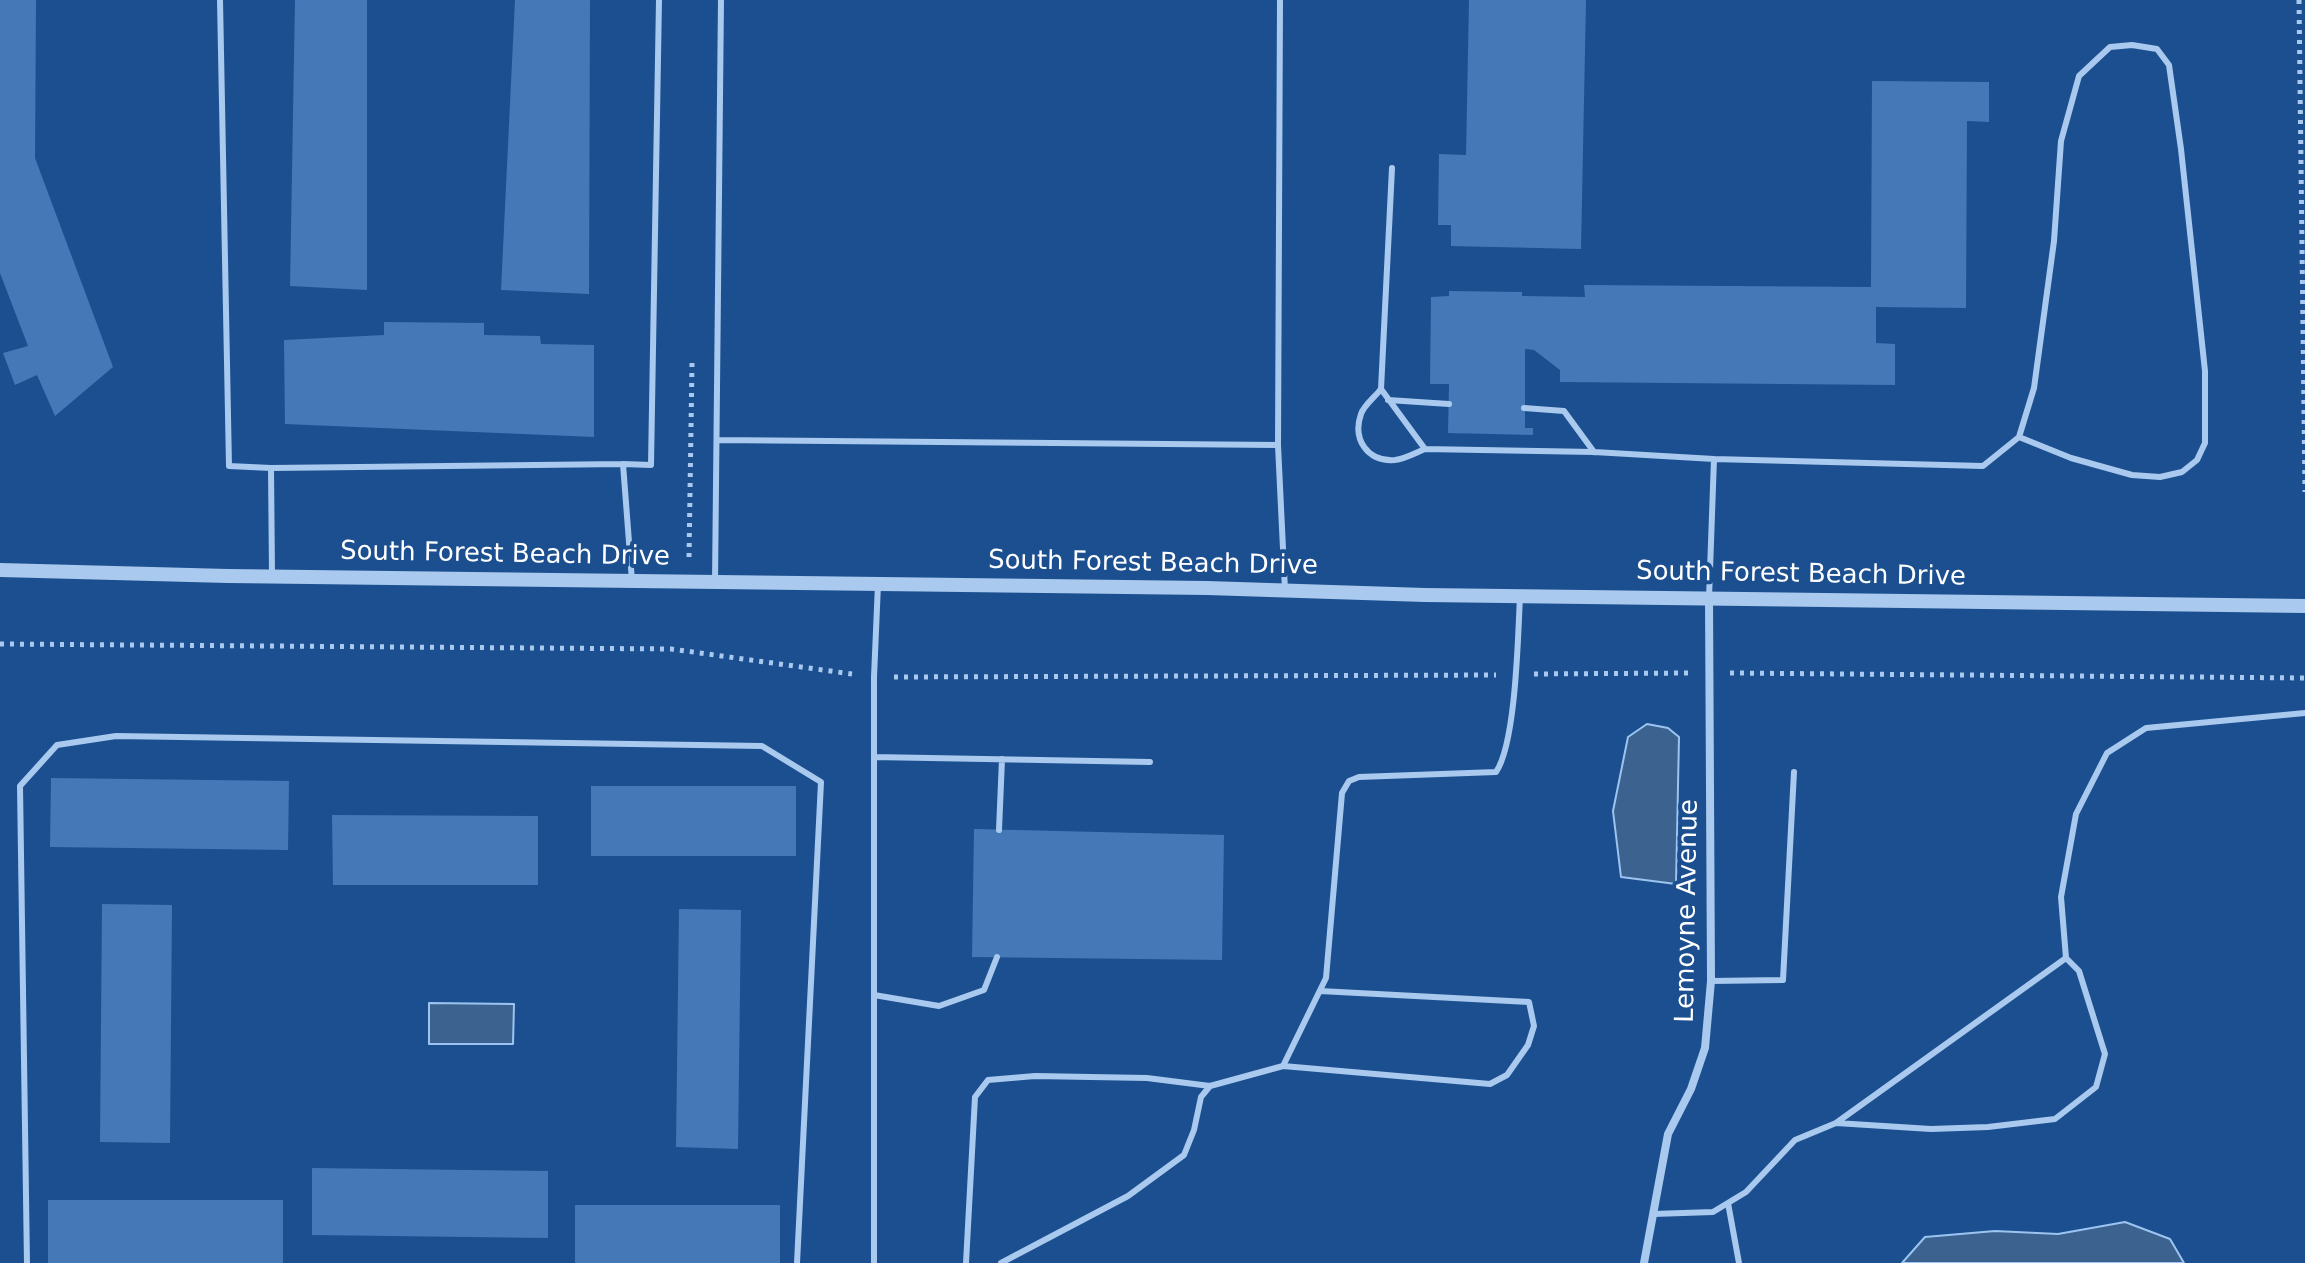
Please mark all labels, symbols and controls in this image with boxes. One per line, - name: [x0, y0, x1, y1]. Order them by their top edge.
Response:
- street label: South Forest Beach Drive: [340, 537, 670, 573]
- street label: South Forest Beach Drive: [988, 546, 1318, 582]
- street label: South Forest Beach Drive: [1636, 557, 1966, 593]
- street label: Lemoyne Avenue: [1670, 799, 1706, 1023]

